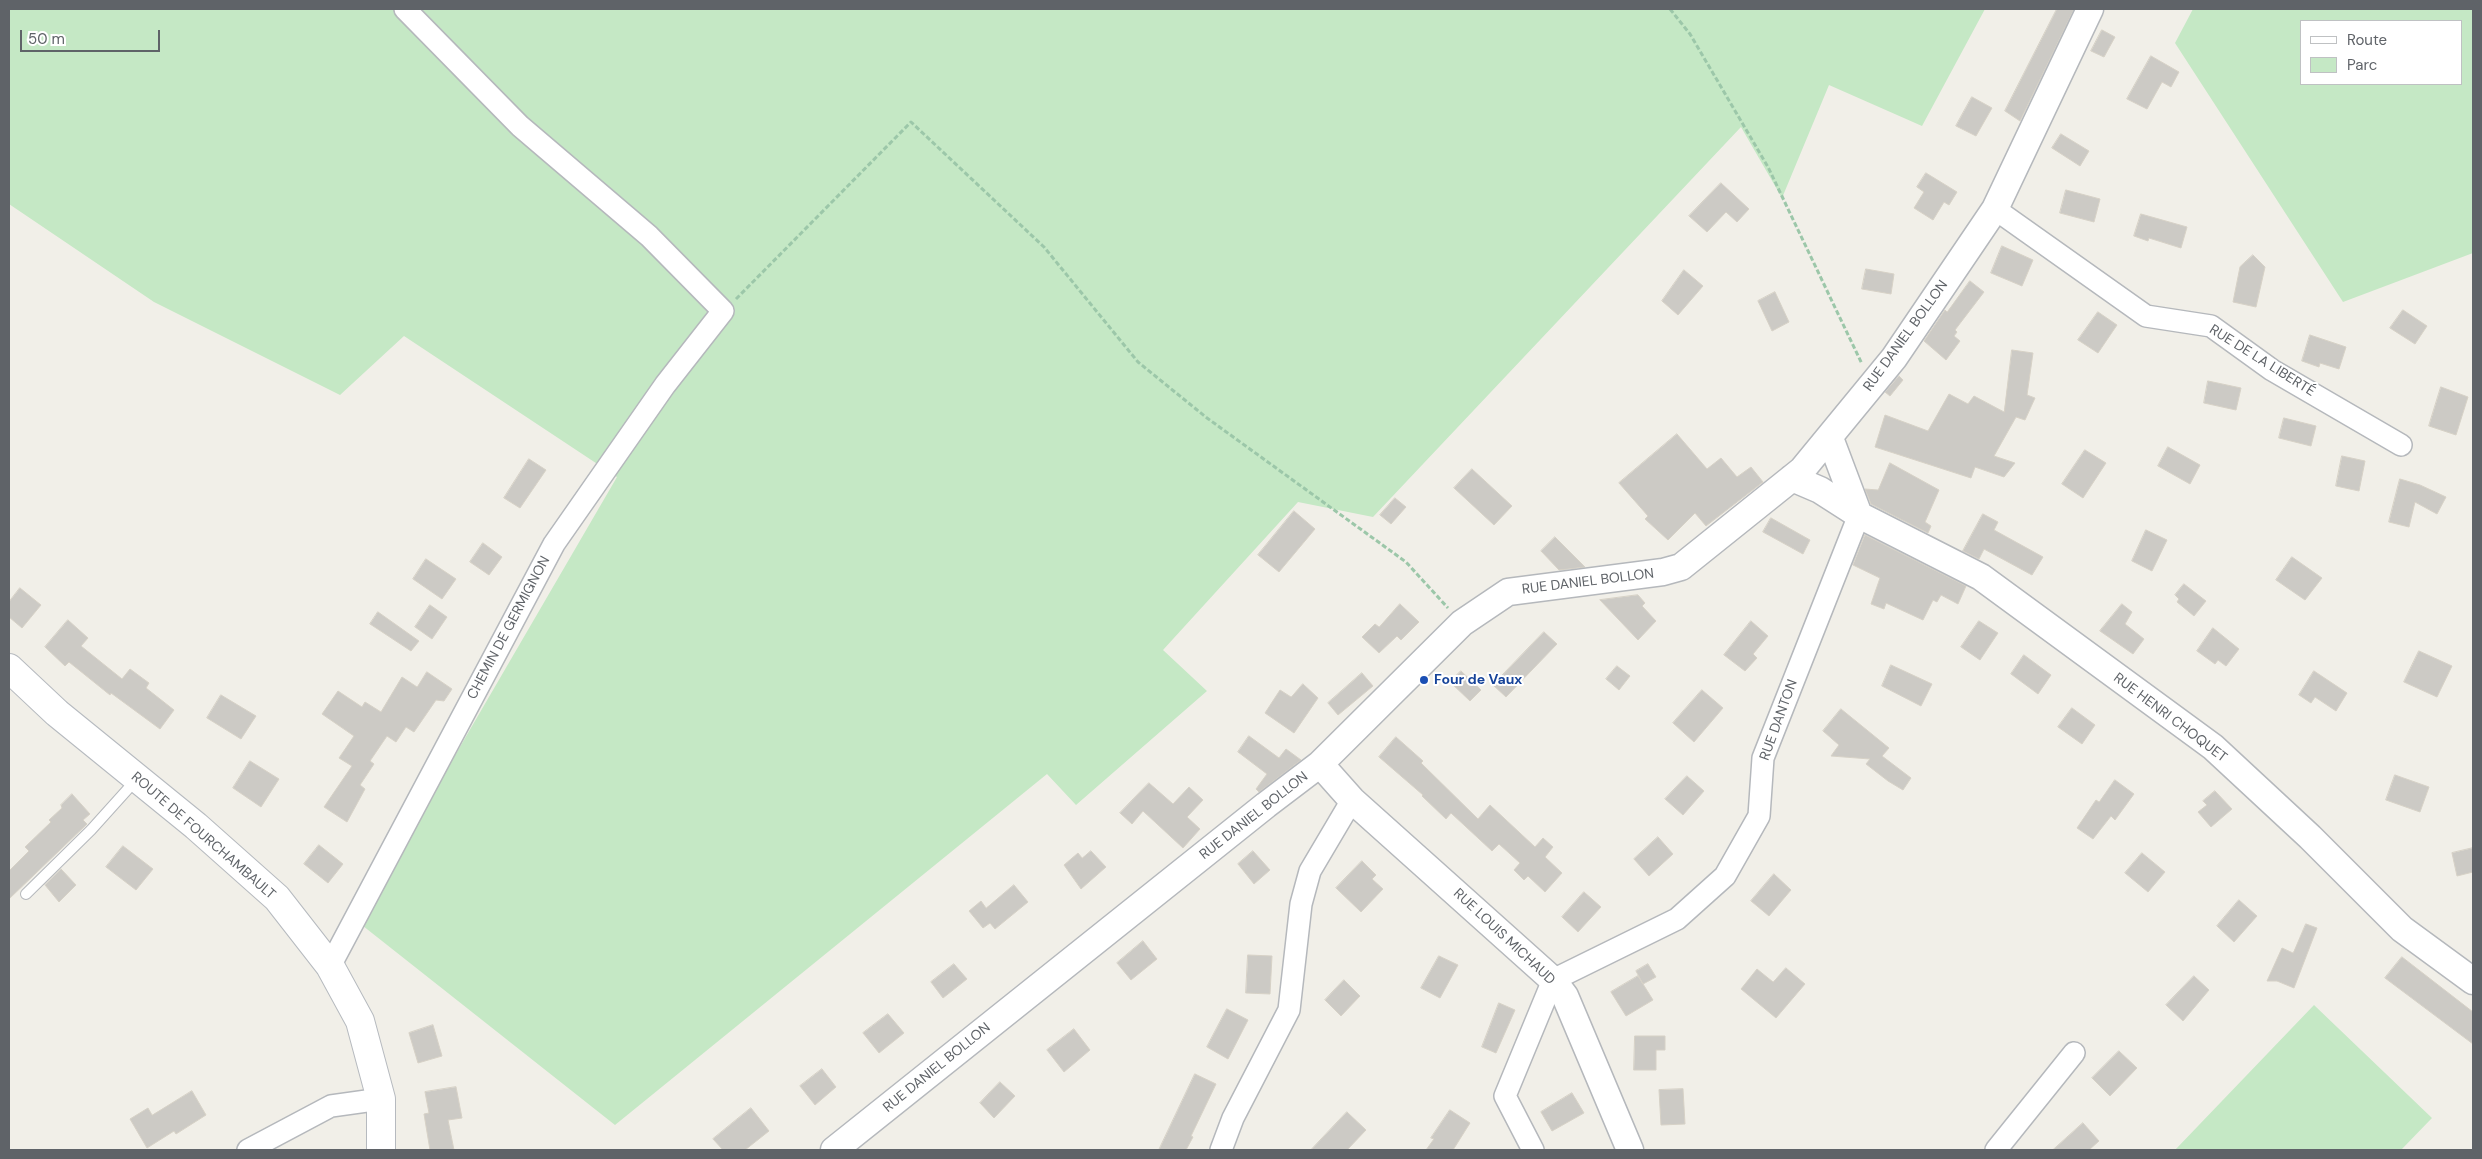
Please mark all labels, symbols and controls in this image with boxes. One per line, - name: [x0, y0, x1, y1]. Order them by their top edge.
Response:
- scale bar: [22, 20, 162, 52]
- legend: [2300, 20, 2462, 85]
- text: 50 m: [28, 29, 65, 49]
- text: Route: [2347, 30, 2387, 50]
- text: Parc: [2347, 55, 2377, 75]
- street label: RUE DANIEL BOLLON: [1860, 277, 1952, 395]
- street label: RUE DE LA LIBERTÉ: [2206, 322, 2318, 400]
- street label: CHEMIN DE GERMIGNON: [464, 553, 554, 703]
- street label: RUE DANIEL BOLLON: [1521, 566, 1655, 598]
- street label: RUE HENRI CHOQUET: [2110, 670, 2230, 766]
- place label: Four de Vaux: [1434, 672, 1522, 688]
- marker: Four de Vaux: [1418, 674, 1430, 686]
- street label: RUE DANTON: [1757, 677, 1801, 763]
- street label: RUE DANIEL BOLLON: [1196, 768, 1312, 864]
- street label: ROUTE DE FOURCHAMBAULT: [127, 769, 279, 903]
- street label: RUE LOUIS MICHAUD: [1450, 885, 1558, 989]
- street label: RUE DANIEL BOLLON: [880, 1020, 994, 1116]

